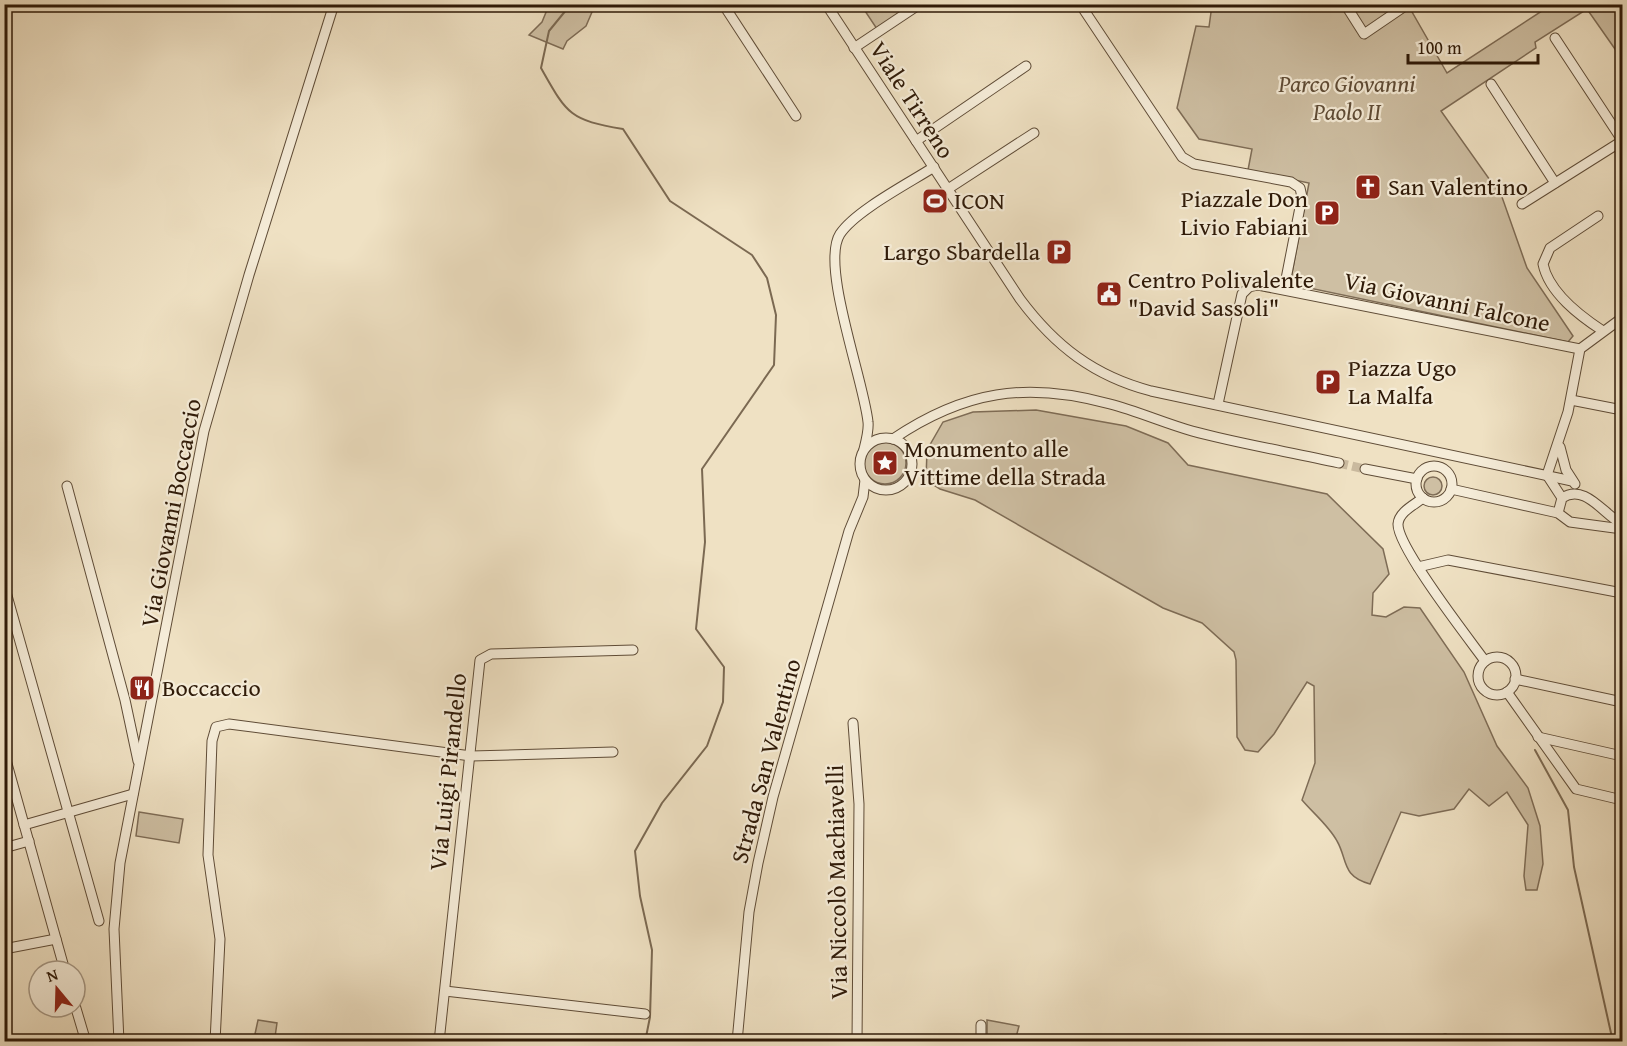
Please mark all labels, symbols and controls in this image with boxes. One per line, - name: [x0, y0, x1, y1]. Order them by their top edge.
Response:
- scale bar: [1408, 27, 1538, 65]
- street label: Viale Tirreno: [861, 34, 964, 165]
- text: 100 m: [1417, 34, 1462, 61]
- park label: Parco Giovanni Paolo II: [1278, 66, 1415, 129]
- place label: San Valentino: [1388, 169, 1528, 204]
- church icon: San Valentino: [1353, 172, 1383, 202]
- place label: Piazzale Don Livio Fabiani: [1181, 181, 1309, 244]
- place label: ICON: [954, 183, 1005, 218]
- sports icon: ICON: [920, 186, 950, 216]
- parking icon: Piazzale Don Livio Fabiani: [1312, 198, 1342, 228]
- place label: Largo Sbardella: [884, 234, 1041, 269]
- parking icon: Largo Sbardella: [1044, 237, 1074, 267]
- place label: Centro Polivalente "David Sassoli": [1128, 262, 1314, 325]
- street label: Via Giovanni Falcone: [1341, 263, 1553, 340]
- public building icon: Centro Polivalente "David Sassoli": [1094, 279, 1124, 309]
- place label: Piazza Ugo La Malfa: [1348, 350, 1457, 413]
- parking icon: Piazza Ugo La Malfa: [1313, 367, 1343, 397]
- street label: Via Giovanni Boccaccio: [131, 396, 210, 630]
- place label: Monumento alle Vittime della Strada: [904, 431, 1106, 494]
- place icon: Monumento alle Vittime della Strada: [870, 448, 900, 478]
- street label: Strada San Valentino: [721, 655, 810, 867]
- place label: Boccaccio: [162, 670, 261, 705]
- street label: Via Luigi Pirandello: [420, 671, 475, 872]
- restaurant icon: Boccaccio: [127, 673, 157, 703]
- street label: Via Niccolò Machiavelli: [817, 764, 856, 1000]
- north arrow: [27, 959, 87, 1019]
- text: N: [43, 962, 61, 988]

